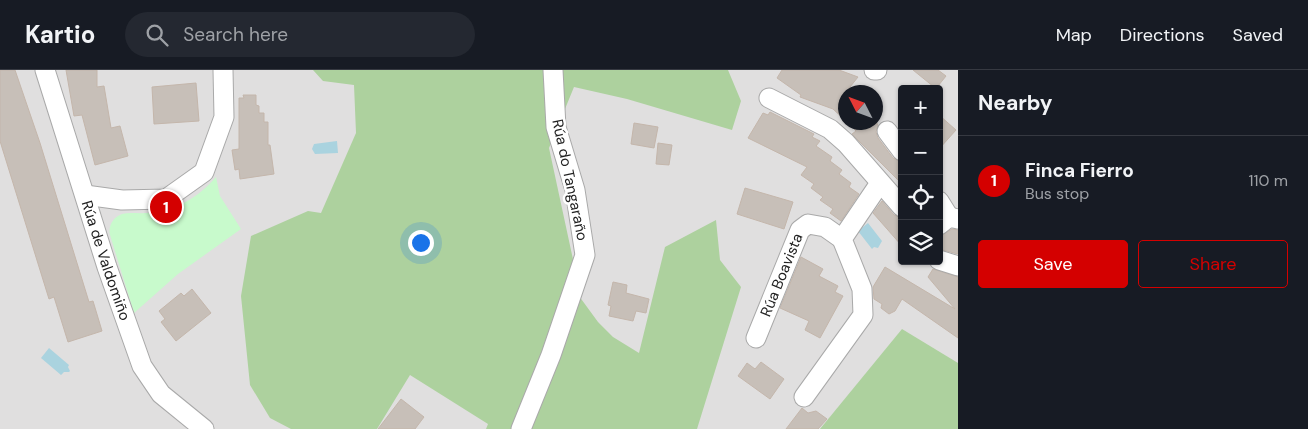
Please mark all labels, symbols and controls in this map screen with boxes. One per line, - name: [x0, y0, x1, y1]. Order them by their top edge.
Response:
- search box: [125, 12, 475, 57]
- text: Kartio: [25, 19, 95, 50]
- icon: search: [143, 21, 171, 49]
- text: Search here: [183, 22, 288, 47]
- text: Map: [1056, 23, 1092, 47]
- text: Directions: [1120, 23, 1205, 47]
- text: Saved: [1233, 23, 1283, 47]
- north arrow: [838, 85, 883, 130]
- map controls: [898, 85, 943, 265]
- button: +: [898, 85, 943, 130]
- text: Nearby: [978, 89, 1052, 117]
- street label: Rúa do Tangaraño: [547, 117, 593, 243]
- button: −: [898, 130, 943, 175]
- text: Finca Fierro: [1025, 158, 1134, 183]
- text: 1: [991, 170, 997, 191]
- text: 110 m: [1249, 170, 1288, 191]
- button: locate: [898, 175, 943, 220]
- text: Bus stop: [1025, 183, 1089, 204]
- pin: 1: [150, 188, 182, 226]
- street label: Rúa de Valdomiño: [77, 198, 135, 323]
- button: layers: [898, 220, 943, 265]
- your location: [408, 230, 434, 256]
- street label: Rúa Boavista: [756, 230, 808, 320]
- button: Save: [978, 240, 1128, 288]
- button: Share: [1138, 240, 1288, 288]

